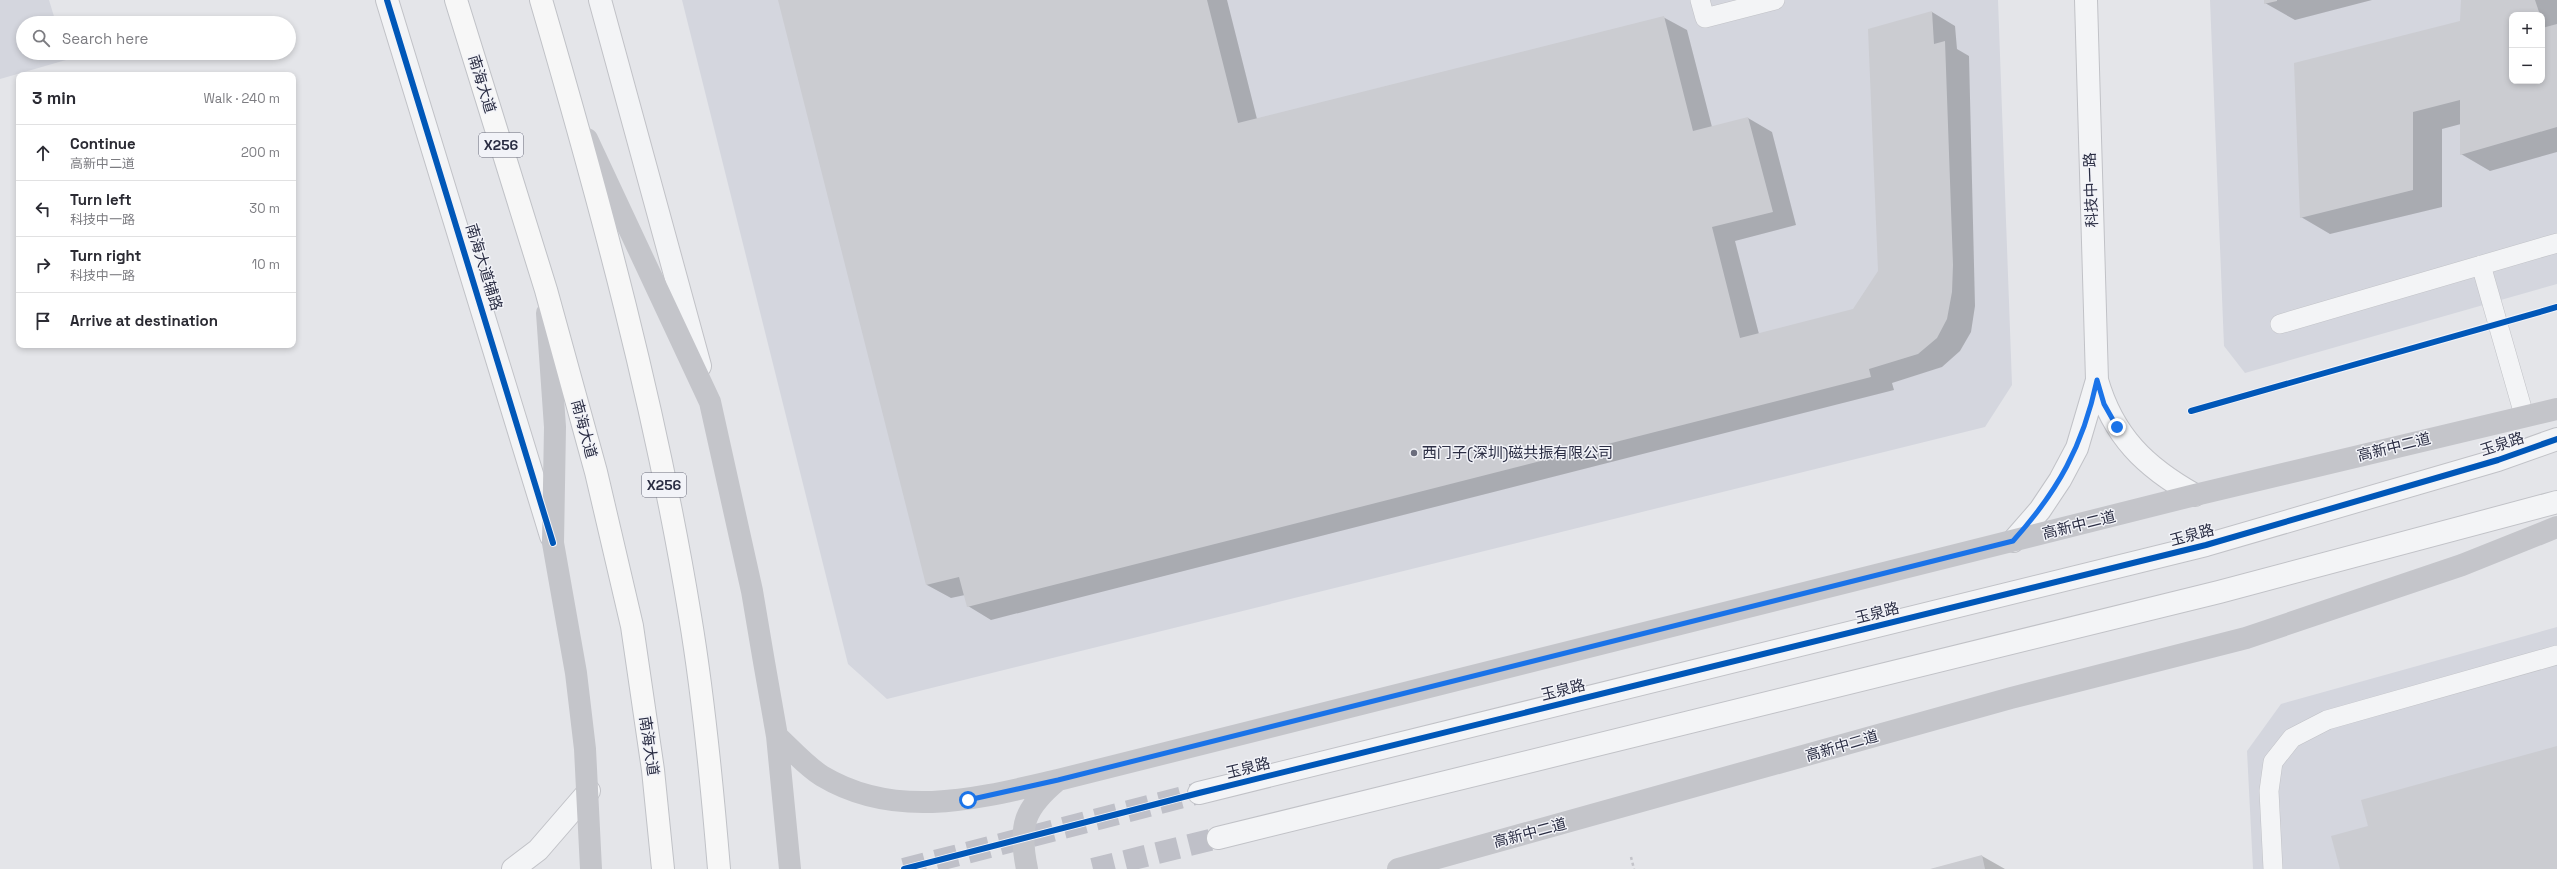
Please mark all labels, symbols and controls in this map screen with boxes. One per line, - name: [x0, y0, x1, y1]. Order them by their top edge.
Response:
- map controls: [2509, 12, 2545, 84]
- button: +: [2509, 12, 2545, 48]
- search box: [16, 16, 296, 60]
- icon: search: [30, 27, 52, 49]
- text: Search here: [62, 29, 148, 48]
- button: −: [2509, 48, 2545, 84]
- street label: 南海大道: [465, 52, 500, 115]
- text: 3 min: [32, 87, 76, 109]
- text: Walk · 240 m: [204, 90, 280, 107]
- road number: X256: [479, 133, 523, 157]
- text: Continue: [70, 134, 136, 153]
- icon: ahead: [32, 142, 54, 164]
- text: 200 m: [241, 144, 280, 161]
- street label: 科技中一路: [2080, 152, 2101, 228]
- text: 高新中二道: [70, 155, 135, 172]
- text: Turn left: [70, 190, 132, 209]
- icon: left: [32, 198, 54, 220]
- text: 30 m: [249, 200, 280, 217]
- text: 科技中一路: [70, 211, 135, 228]
- street label: 南海大道辅路: [462, 221, 507, 313]
- text: Turn right: [70, 246, 141, 265]
- icon: right: [32, 254, 54, 276]
- text: 10 m: [252, 256, 280, 273]
- text: 科技中一路: [70, 267, 135, 284]
- icon: arrive: [32, 310, 54, 332]
- text: Arrive at destination: [70, 311, 218, 330]
- street label: 南海大道: [568, 397, 601, 460]
- route end: [2108, 418, 2126, 436]
- street label: 高新中二道: [2355, 428, 2433, 465]
- street label: 玉泉路: [2478, 428, 2526, 460]
- place label: 西门子(深圳)磁共振有限公司: [1422, 443, 1613, 463]
- marker: 西门子(深圳)磁共振有限公司: [1409, 448, 1419, 458]
- road number: X256: [642, 473, 686, 497]
- street label: 高新中二道: [2040, 506, 2118, 543]
- street label: 玉泉路: [2168, 520, 2216, 550]
- street label: 玉泉路: [1853, 598, 1901, 627]
- street label: 玉泉路: [1539, 675, 1587, 704]
- street label: 南海大道: [636, 715, 663, 777]
- street label: 高新中二道: [1803, 726, 1881, 765]
- street label: 玉泉路: [1224, 753, 1272, 782]
- route start: [959, 791, 977, 809]
- street label: 高新中二道: [1491, 814, 1569, 851]

